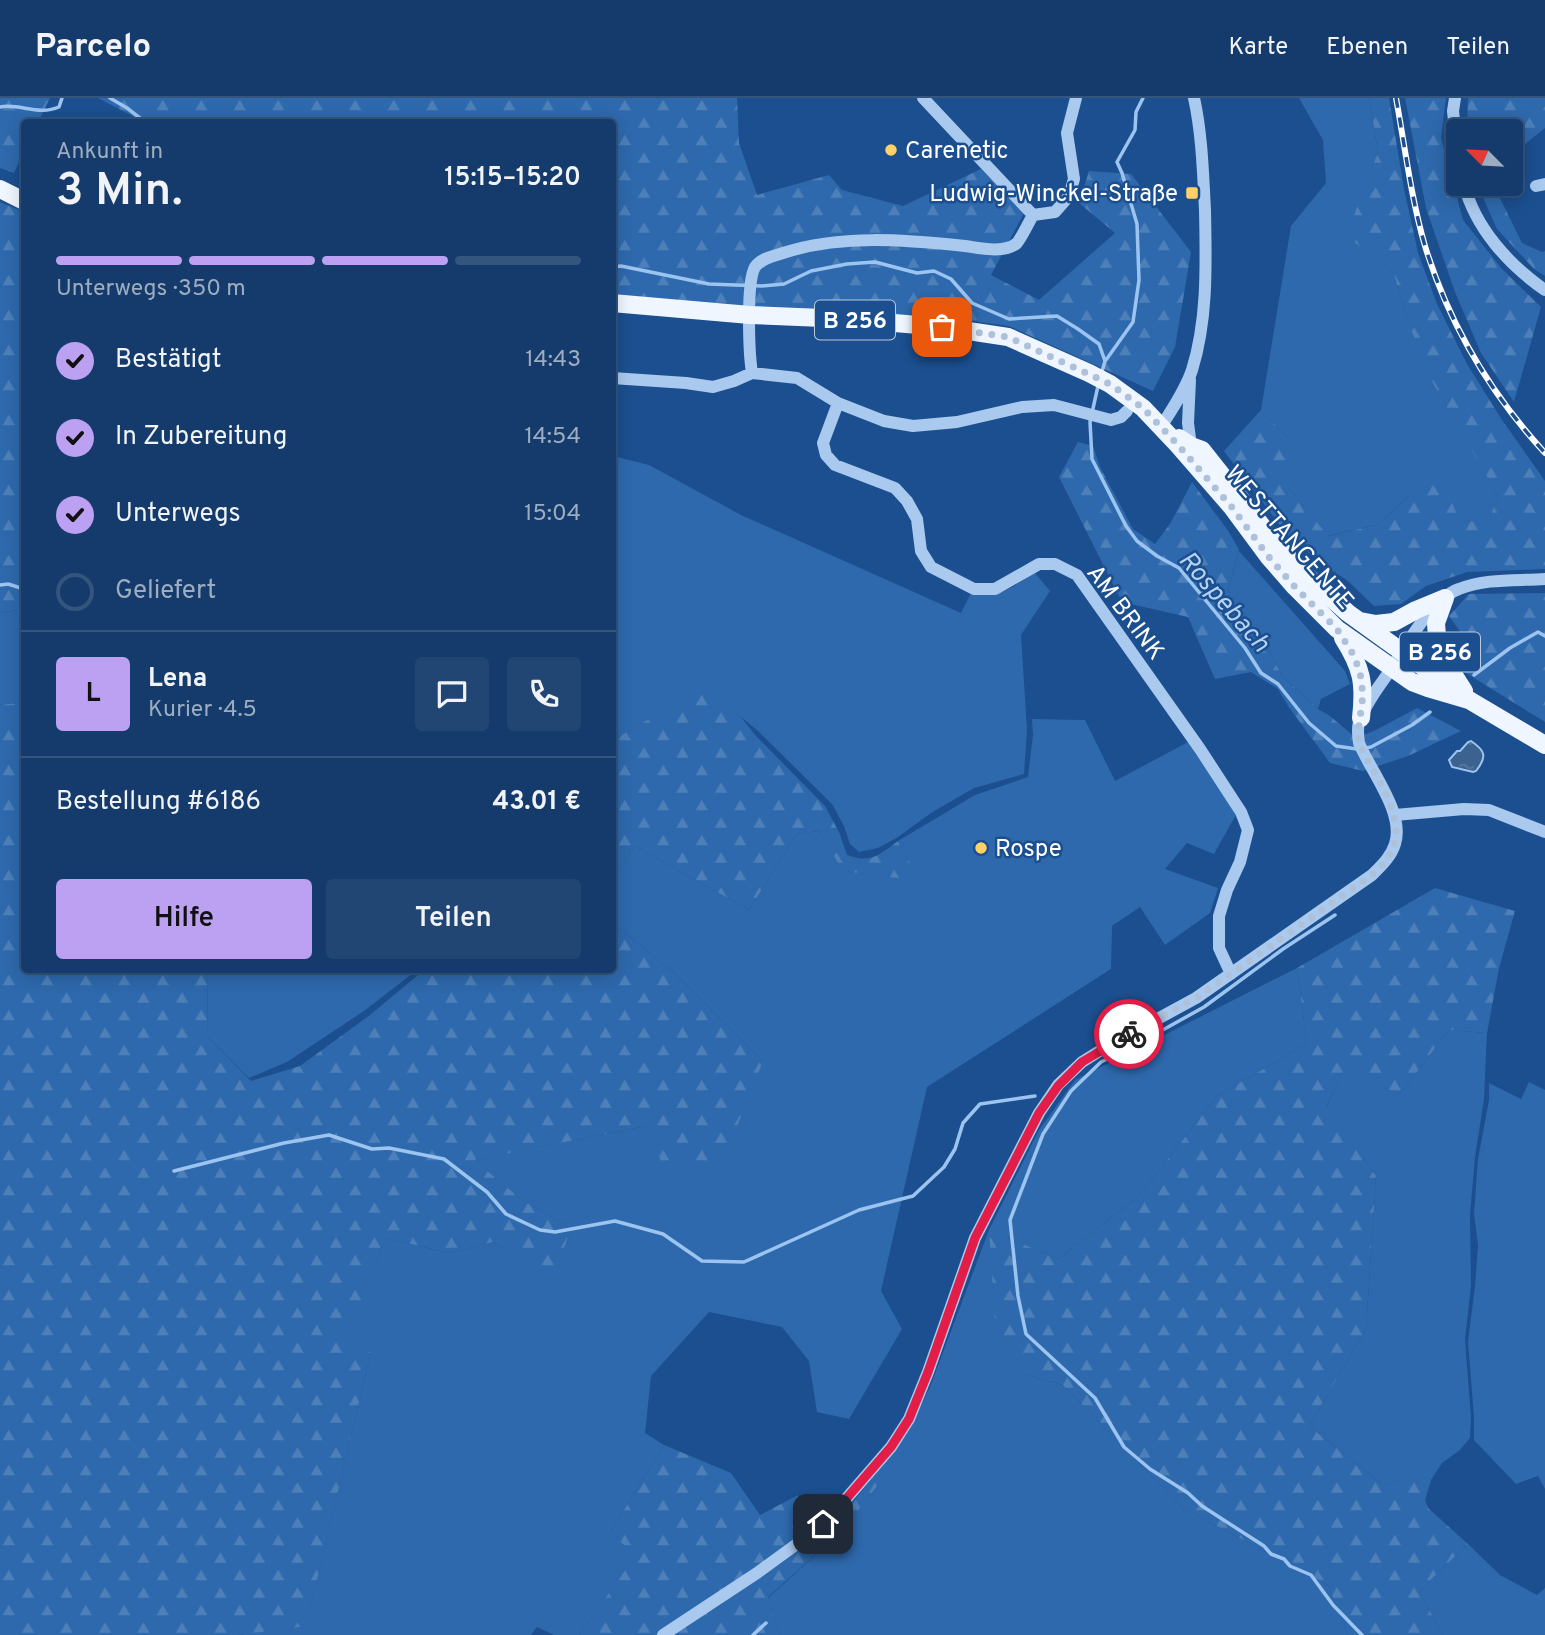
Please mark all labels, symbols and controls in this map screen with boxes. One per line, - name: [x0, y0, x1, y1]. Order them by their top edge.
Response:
- text: Parcelo: [35, 27, 151, 69]
- text: Karte: [1228, 33, 1288, 63]
- text: Ebenen: [1326, 33, 1408, 63]
- text: Teilen: [1446, 33, 1510, 63]
- north arrow: [1446, 119, 1522, 196]
- map controls: [1446, 119, 1523, 196]
- place label: Carenetic: [905, 137, 1009, 167]
- text: Ankunft in: [56, 138, 163, 167]
- marker: Carenetic: [883, 142, 899, 158]
- text: 15:15–15:20: [444, 162, 581, 195]
- text: 3 Min.: [56, 163, 183, 222]
- place label: Ludwig-Winckel-Straße: [929, 180, 1178, 210]
- marker: Ludwig-Winckel-Straße: [1184, 185, 1200, 201]
- text: Unterwegs · 350 m: [56, 275, 246, 304]
- pin: [912, 297, 972, 357]
- road number: B 256: [815, 300, 895, 340]
- icon: bag: [923, 308, 961, 346]
- icon: check: [56, 342, 94, 380]
- text: Bestätigt: [115, 344, 222, 377]
- text: 14:43: [525, 346, 581, 375]
- icon: check: [56, 419, 94, 457]
- text: In Zubereitung: [115, 421, 287, 454]
- text: 14:54: [524, 423, 581, 452]
- street label: WESTTANGENTE: [1217, 460, 1360, 617]
- icon: check: [56, 496, 94, 534]
- text: Unterwegs: [115, 498, 241, 531]
- text: 15:04: [524, 500, 581, 529]
- water label: Rospebach: [1170, 545, 1276, 660]
- street label: AM BRINK: [1079, 560, 1170, 667]
- text: Geliefert: [115, 575, 216, 608]
- road number: B 256: [1400, 632, 1480, 672]
- button: chat: [415, 657, 489, 731]
- button: phone: [507, 657, 581, 731]
- text: Lena: [148, 663, 207, 696]
- text: L: [86, 678, 100, 711]
- text: Kurier · 4.5: [148, 696, 257, 725]
- text: Bestellung #6186: [56, 786, 261, 819]
- text: 43.01 €: [492, 786, 581, 819]
- place label: Rospe: [995, 835, 1062, 865]
- marker: Rospe: [973, 840, 989, 856]
- button: Hilfe: [56, 879, 312, 959]
- button: Teilen: [326, 879, 581, 959]
- courier: [1094, 999, 1164, 1069]
- icon: bike: [1110, 1015, 1148, 1053]
- pin: [793, 1494, 853, 1554]
- icon: home: [804, 1505, 842, 1543]

